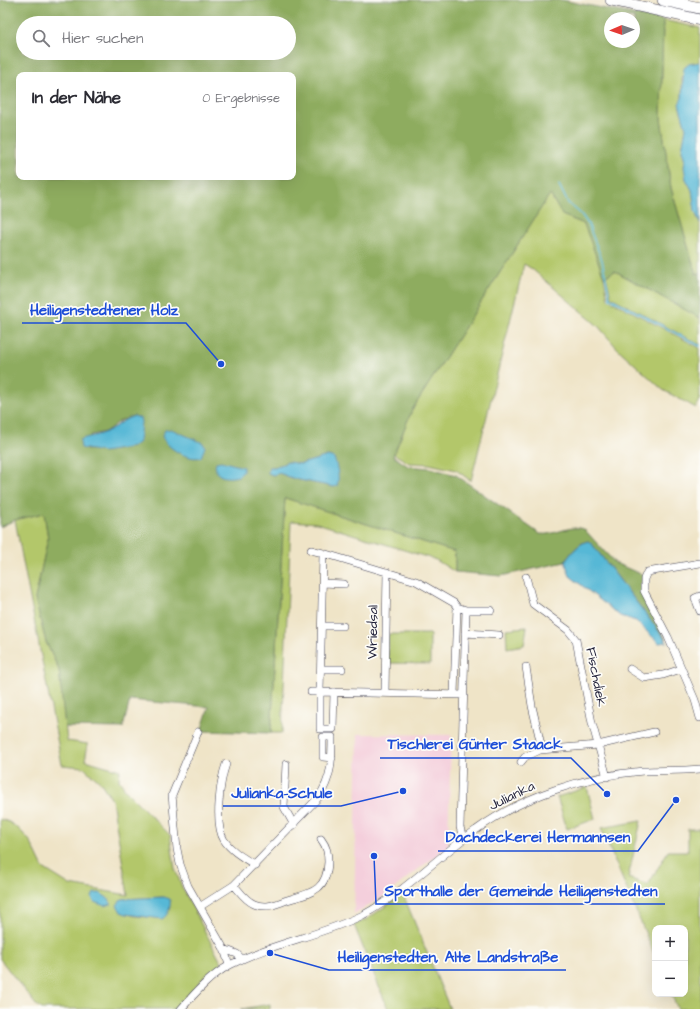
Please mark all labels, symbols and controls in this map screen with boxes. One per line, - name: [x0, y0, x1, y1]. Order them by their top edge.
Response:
- north arrow: [604, 12, 640, 48]
- search box: [16, 16, 296, 60]
- icon: search: [30, 27, 52, 49]
- text: Hier suchen: [62, 28, 143, 49]
- text: In der Nähe: [32, 86, 121, 110]
- text: 0 Ergebnisse: [202, 89, 280, 107]
- callout: Heiligenstedtener Holz: [22, 296, 186, 323]
- text: Heiligenstedtener Holz: [30, 300, 179, 323]
- street label: Wriedsal: [363, 605, 383, 659]
- street label: Fischdiek: [580, 646, 612, 709]
- callout: Tischlerei Günter Staack: [380, 731, 571, 758]
- text: Tischlerei Günter Staack: [387, 734, 563, 755]
- street label: Julianka: [486, 776, 538, 816]
- callout: Julianka-Schule: [223, 779, 341, 806]
- text: Julianka-Schule: [230, 783, 333, 804]
- callout: Dachdeckerei Hermannsen: [438, 824, 638, 851]
- text: Dachdeckerei Hermannsen: [446, 827, 631, 848]
- callout: Sporthalle der Gemeinde Heiligenstedten: [376, 877, 665, 904]
- text: Sporthalle der Gemeinde Heiligenstedten: [383, 881, 658, 904]
- map controls: [652, 925, 688, 997]
- button: +: [652, 925, 688, 961]
- callout: Heiligenstedten, Alte Landstraße: [329, 943, 566, 970]
- text: Heiligenstedten, Alte Landstraße: [338, 947, 558, 970]
- button: −: [652, 961, 688, 997]

